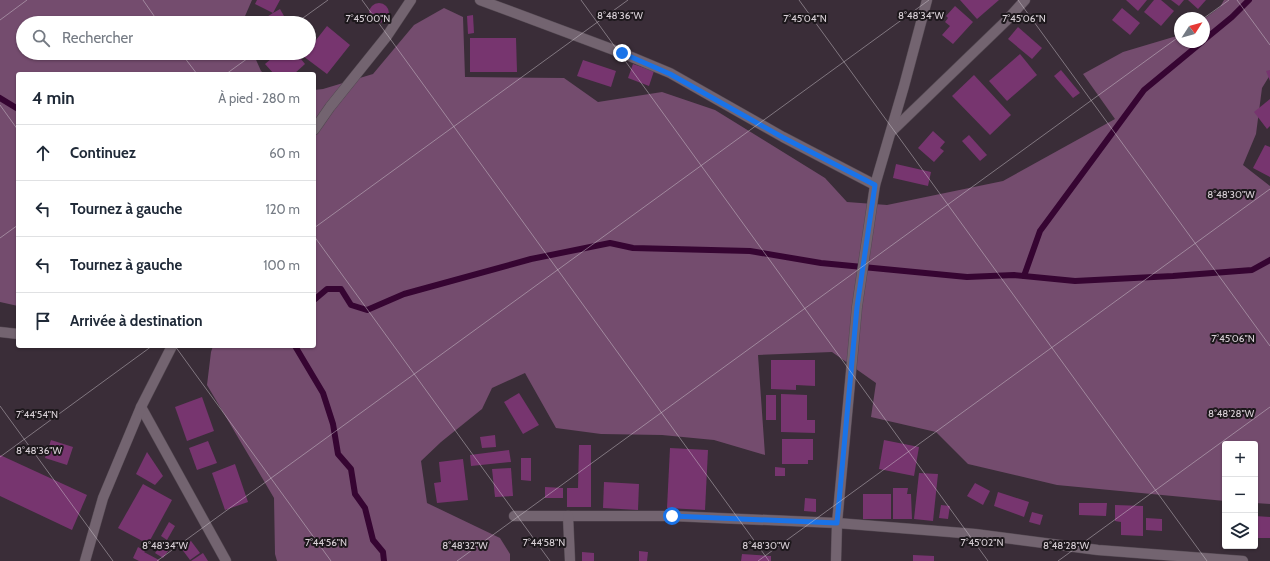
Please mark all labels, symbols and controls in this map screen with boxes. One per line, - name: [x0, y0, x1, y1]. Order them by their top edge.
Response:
- text: 8°48'36"W: [597, 9, 644, 22]
- text: 8°48'34"W: [898, 9, 945, 22]
- text: 7°45'00"N: [346, 12, 390, 25]
- text: 7°45'04"N: [783, 12, 827, 25]
- text: 7°45'06"N: [1002, 12, 1046, 25]
- north arrow: [1174, 12, 1210, 48]
- search box: [16, 16, 316, 60]
- icon: search: [30, 27, 52, 49]
- text: Rechercher: [62, 29, 133, 47]
- route end: [613, 44, 631, 62]
- text: 4 min: [32, 88, 75, 108]
- text: À pied · 280 m: [218, 90, 300, 106]
- icon: ahead: [32, 142, 54, 164]
- text: Continuez: [70, 144, 136, 162]
- text: 60 m: [269, 145, 300, 161]
- text: 8°48'30"W: [1207, 188, 1255, 201]
- icon: left: [32, 198, 54, 220]
- text: Tournez à gauche: [70, 200, 182, 218]
- text: 120 m: [266, 201, 300, 217]
- icon: left: [32, 254, 54, 276]
- text: Tournez à gauche: [70, 256, 182, 274]
- text: 100 m: [263, 257, 300, 273]
- icon: arrive: [32, 310, 54, 332]
- text: Arrivée à destination: [70, 312, 202, 330]
- text: 7°45'06"N: [1211, 332, 1255, 345]
- text: 8°48'28"W: [1208, 407, 1255, 420]
- text: 7°44'54"N: [16, 408, 58, 421]
- map controls: [1222, 441, 1258, 549]
- button: +: [1222, 441, 1258, 477]
- text: 8°48'36"W: [16, 444, 63, 457]
- button: −: [1222, 477, 1258, 513]
- route start: [663, 507, 681, 525]
- button: layers: [1222, 513, 1258, 549]
- text: 7°44'56"N: [305, 536, 347, 549]
- text: 7°44'58"N: [523, 536, 565, 549]
- text: 7°45'02"N: [960, 536, 1004, 549]
- text: 8°48'34"W: [142, 539, 189, 552]
- text: 8°48'32"W: [442, 539, 488, 552]
- text: 8°48'30"W: [742, 539, 790, 552]
- text: 8°48'28"W: [1043, 539, 1090, 552]

